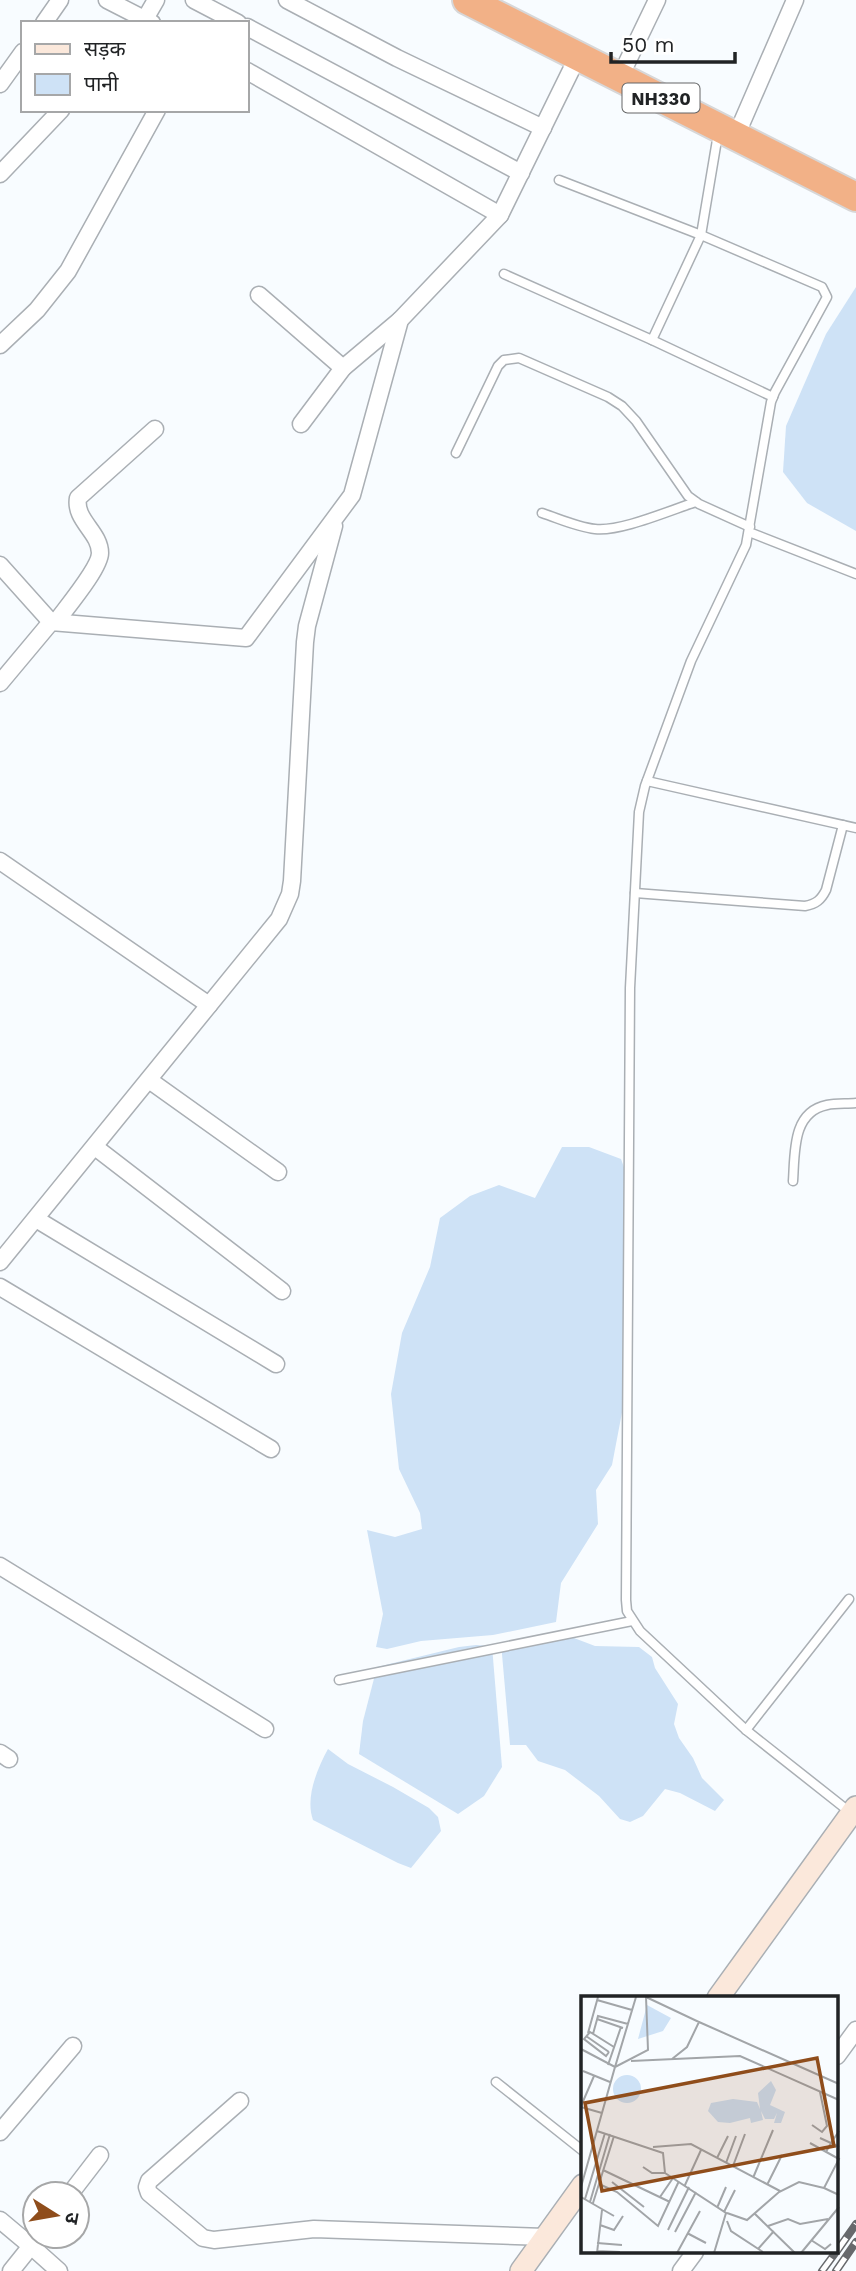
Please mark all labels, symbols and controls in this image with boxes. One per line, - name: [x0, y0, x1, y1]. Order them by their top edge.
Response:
- legend: [21, 21, 248, 112]
- scale bar: [611, 21, 735, 65]
- text: 50 m: [622, 32, 674, 57]
- text: सड़क: [84, 36, 126, 61]
- text: पानी: [84, 71, 119, 96]
- road number: NH330: [622, 84, 700, 113]
- inset map: [581, 1996, 838, 2254]
- north arrow: [21, 2180, 91, 2250]
- text: उ: [60, 2210, 85, 2227]

